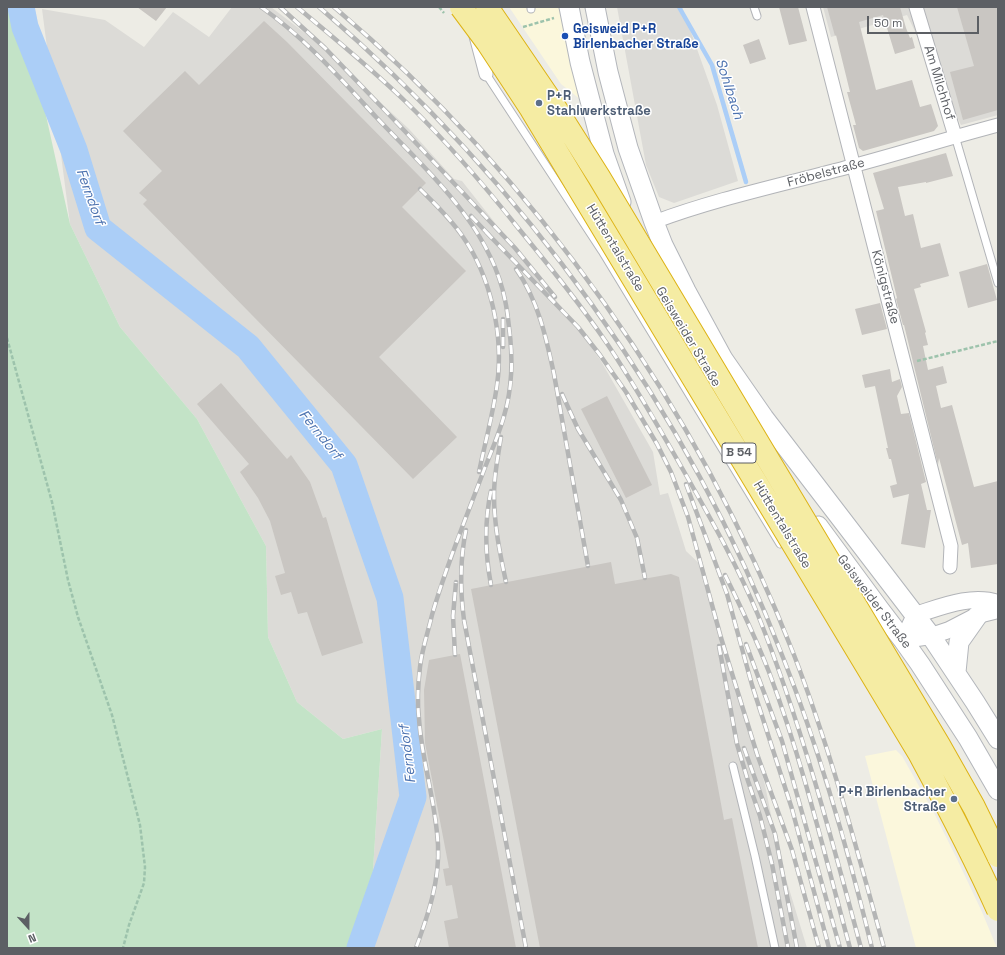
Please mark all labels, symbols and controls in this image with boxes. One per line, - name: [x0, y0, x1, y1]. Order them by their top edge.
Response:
- scale bar: [869, 8, 981, 34]
- text: 50 m: [874, 15, 902, 31]
- place label: Geisweid P+R Birlenbacher Straße: [573, 21, 699, 52]
- marker: Geisweid P+R Birlenbacher Straße: [560, 31, 570, 41]
- street label: Am Milchhof: [920, 44, 958, 122]
- water label: Sohlbach: [711, 56, 747, 122]
- place label: P+R Stahlwerkstraße: [547, 88, 651, 119]
- marker: P+R Stahlwerkstraße: [534, 98, 544, 108]
- street label: Fröbelstraße: [786, 155, 866, 191]
- water label: Ferndorf: [72, 167, 108, 227]
- street label: Hüttentalstraße: [583, 201, 647, 295]
- street label: Königstraße: [868, 248, 902, 326]
- street label: Geisweider Straße: [652, 284, 724, 390]
- water label: Ferndorf: [295, 407, 345, 463]
- road number: B 54: [722, 443, 756, 463]
- street label: Hüttentalstraße: [750, 478, 814, 572]
- street label: Geisweider Straße: [834, 552, 914, 652]
- water label: Ferndorf: [396, 724, 420, 784]
- place label: P+R Birlenbacher Straße: [838, 784, 946, 815]
- marker: P+R Birlenbacher Straße: [949, 794, 959, 804]
- north arrow: [8, 907, 48, 947]
- text: N: [26, 930, 38, 946]

